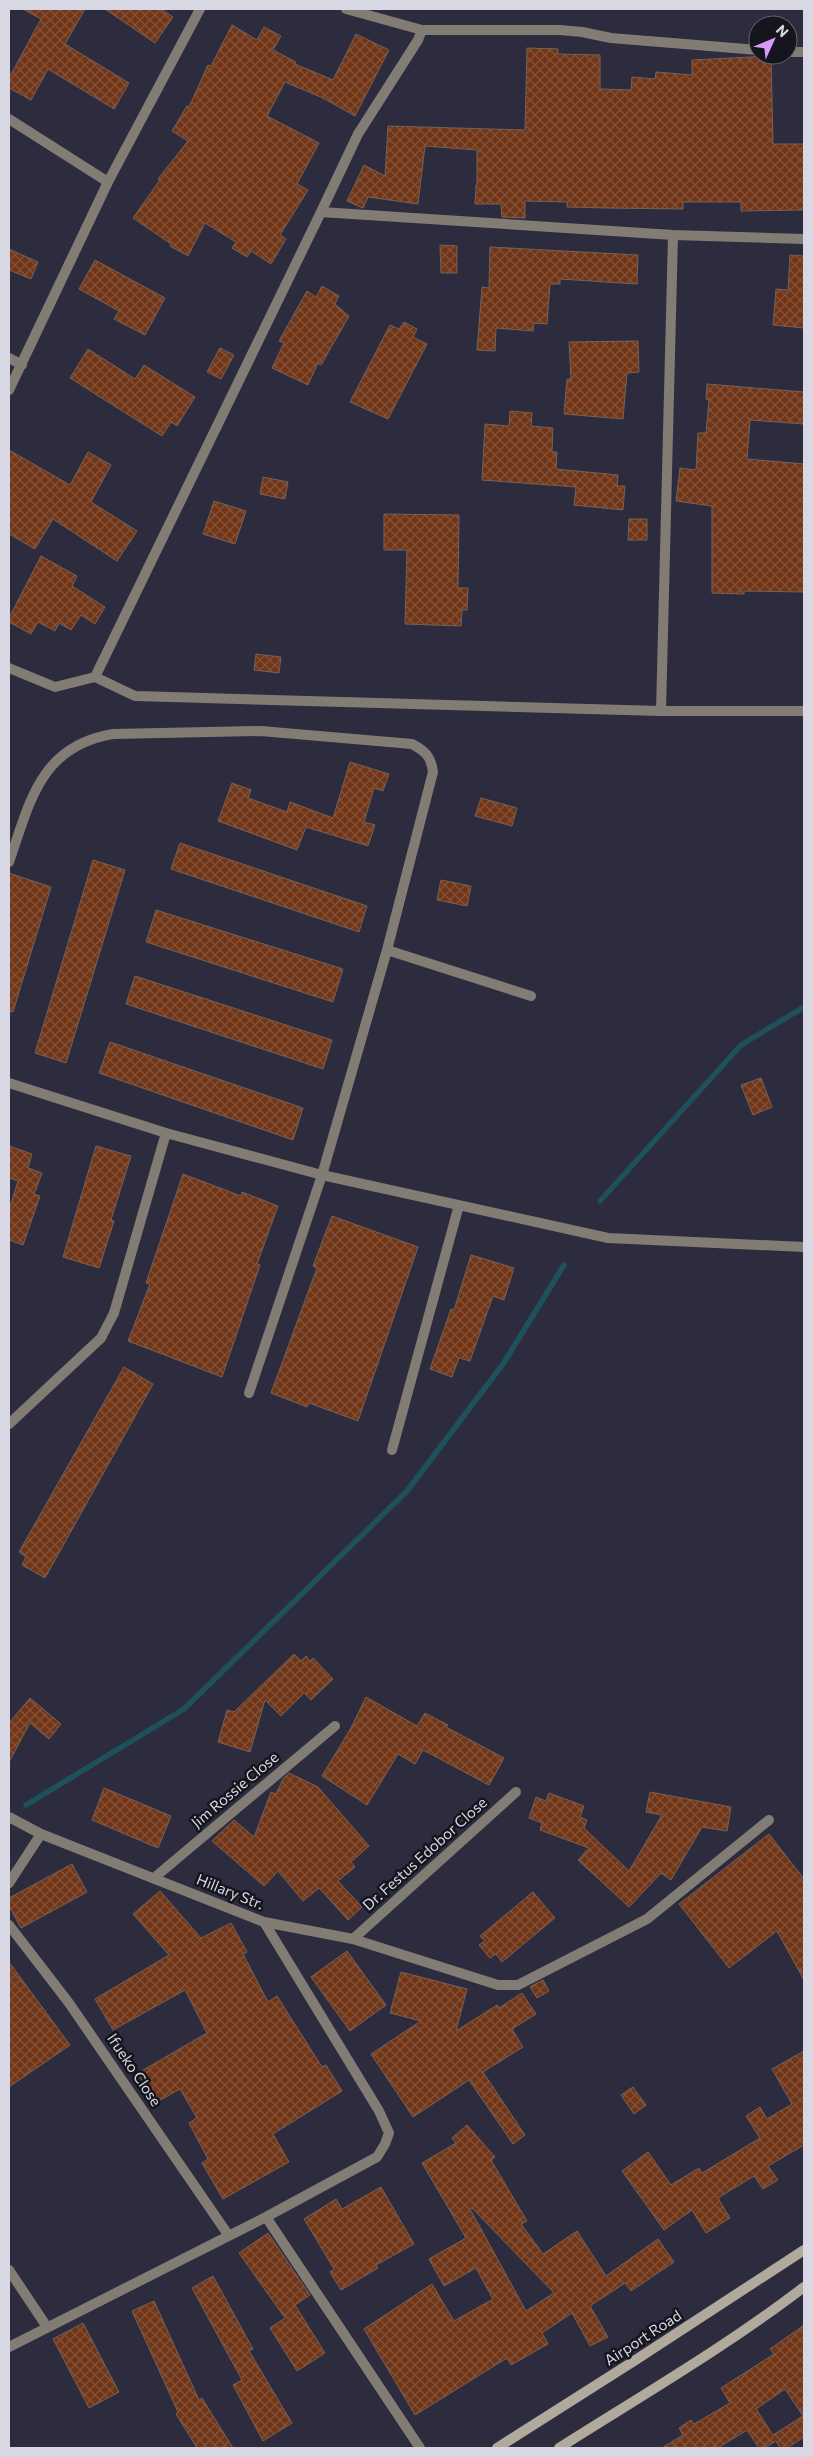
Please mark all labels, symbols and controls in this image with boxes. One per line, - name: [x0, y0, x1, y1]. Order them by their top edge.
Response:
- north arrow: [748, 15, 798, 65]
- text: N: [773, 21, 792, 40]
- street label: Jim Rossie Close: [187, 1747, 282, 1831]
- street label: Dr. Festus Edobor Close: [359, 1793, 490, 1914]
- street label: Hillary Str.: [194, 1869, 267, 1913]
- street label: Ifueko Close: [104, 2030, 166, 2109]
- street label: Airport Road: [601, 2306, 684, 2369]

